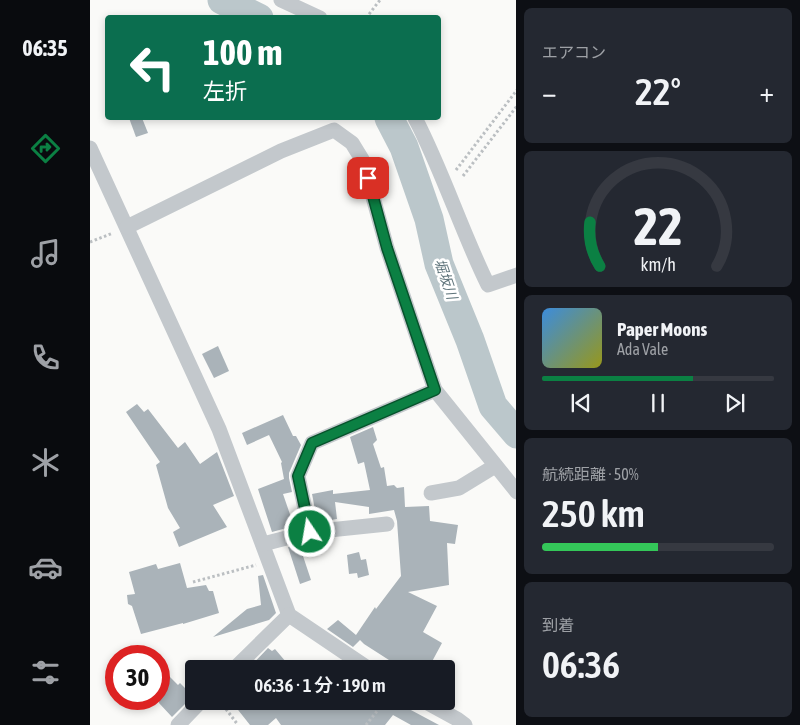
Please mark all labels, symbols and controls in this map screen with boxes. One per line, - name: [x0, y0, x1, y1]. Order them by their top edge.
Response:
- text: 100 m: [203, 32, 282, 72]
- text: 06:35: [22, 35, 68, 61]
- icon: left: [120, 35, 185, 100]
- text: エアコン: [542, 43, 606, 61]
- text: 22°: [635, 70, 681, 113]
- text: −: [542, 76, 557, 108]
- text: +: [759, 76, 774, 108]
- text: 左折: [203, 78, 247, 104]
- icon: directions: [28, 131, 63, 166]
- pin: [347, 157, 389, 199]
- icon: arrive: [354, 164, 382, 192]
- text: 22: [634, 196, 682, 256]
- icon: music: [28, 236, 63, 271]
- text: km/h: [640, 254, 676, 275]
- water label: 堀坂川: [432, 257, 461, 303]
- text: Paper Moons: [617, 318, 707, 340]
- icon: phone: [28, 340, 63, 375]
- text: Ada Vale: [617, 340, 668, 358]
- icon: previous: [567, 389, 595, 417]
- icon: pause: [644, 389, 672, 417]
- icon: next: [721, 389, 749, 417]
- icon: climate: [28, 445, 63, 480]
- text: 航続距離 · 50%: [542, 465, 639, 483]
- text: 250 km: [542, 492, 645, 535]
- position arrow: [283, 505, 335, 557]
- icon: car: [28, 550, 63, 585]
- text: 到着: [542, 616, 574, 634]
- text: 06:36: [542, 643, 620, 686]
- speed limit sign: 30: [105, 645, 170, 710]
- icon: filters: [28, 655, 63, 690]
- text: 06:36 · 1 分 · 190 m: [254, 674, 386, 696]

